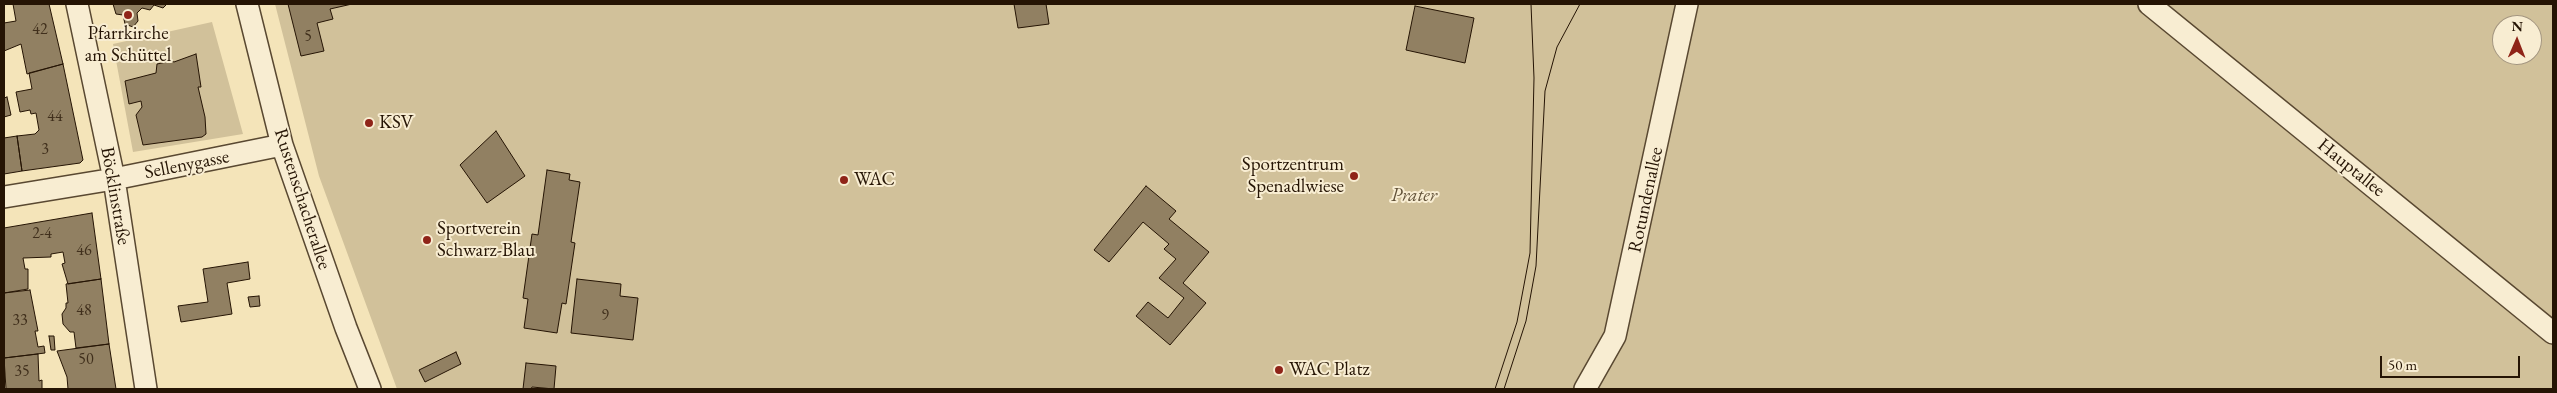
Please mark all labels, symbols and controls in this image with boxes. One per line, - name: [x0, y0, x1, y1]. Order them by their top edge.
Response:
- marker: Pfarrkirche am Schüttel: [122, 9, 134, 21]
- north arrow: [2492, 15, 2542, 65]
- text: N: [2511, 17, 2523, 35]
- house number: 42: [32, 20, 48, 40]
- place label: Pfarrkirche am Schüttel: [85, 23, 171, 67]
- house number: 5: [304, 27, 312, 47]
- house number: 44: [47, 107, 63, 127]
- place label: KSV: [379, 112, 414, 134]
- marker: KSV: [363, 117, 375, 129]
- street label: Rustenschacherallee: [268, 126, 336, 272]
- street label: Hauptallee: [2313, 134, 2389, 202]
- house number: 3: [41, 140, 49, 160]
- street label: Böcklinstraße: [95, 145, 135, 247]
- street label: Rotundenallee: [1624, 145, 1668, 255]
- street label: Sellenygasse: [143, 146, 231, 184]
- place label: Sportzentrum Spenadlwiese: [1242, 154, 1344, 198]
- place label: WAC: [854, 169, 895, 191]
- marker: Sportzentrum Spenadlwiese: [1348, 170, 1360, 182]
- marker: WAC: [838, 174, 850, 186]
- park label: Prater: [1391, 185, 1437, 207]
- place label: Sportverein Schwarz-Blau: [437, 218, 535, 262]
- house number: 2-4: [32, 224, 52, 244]
- marker: Sportverein Schwarz-Blau: [421, 234, 433, 246]
- house number: 46: [76, 241, 92, 261]
- house number: 48: [76, 301, 92, 321]
- house number: 9: [601, 306, 609, 326]
- house number: 33: [12, 311, 28, 331]
- scale bar: [2382, 346, 2522, 378]
- house number: 50: [78, 350, 94, 370]
- text: 50 m: [2388, 355, 2417, 374]
- place label: WAC Platz: [1289, 359, 1370, 381]
- house number: 35: [14, 362, 30, 382]
- marker: WAC Platz: [1273, 364, 1285, 376]

